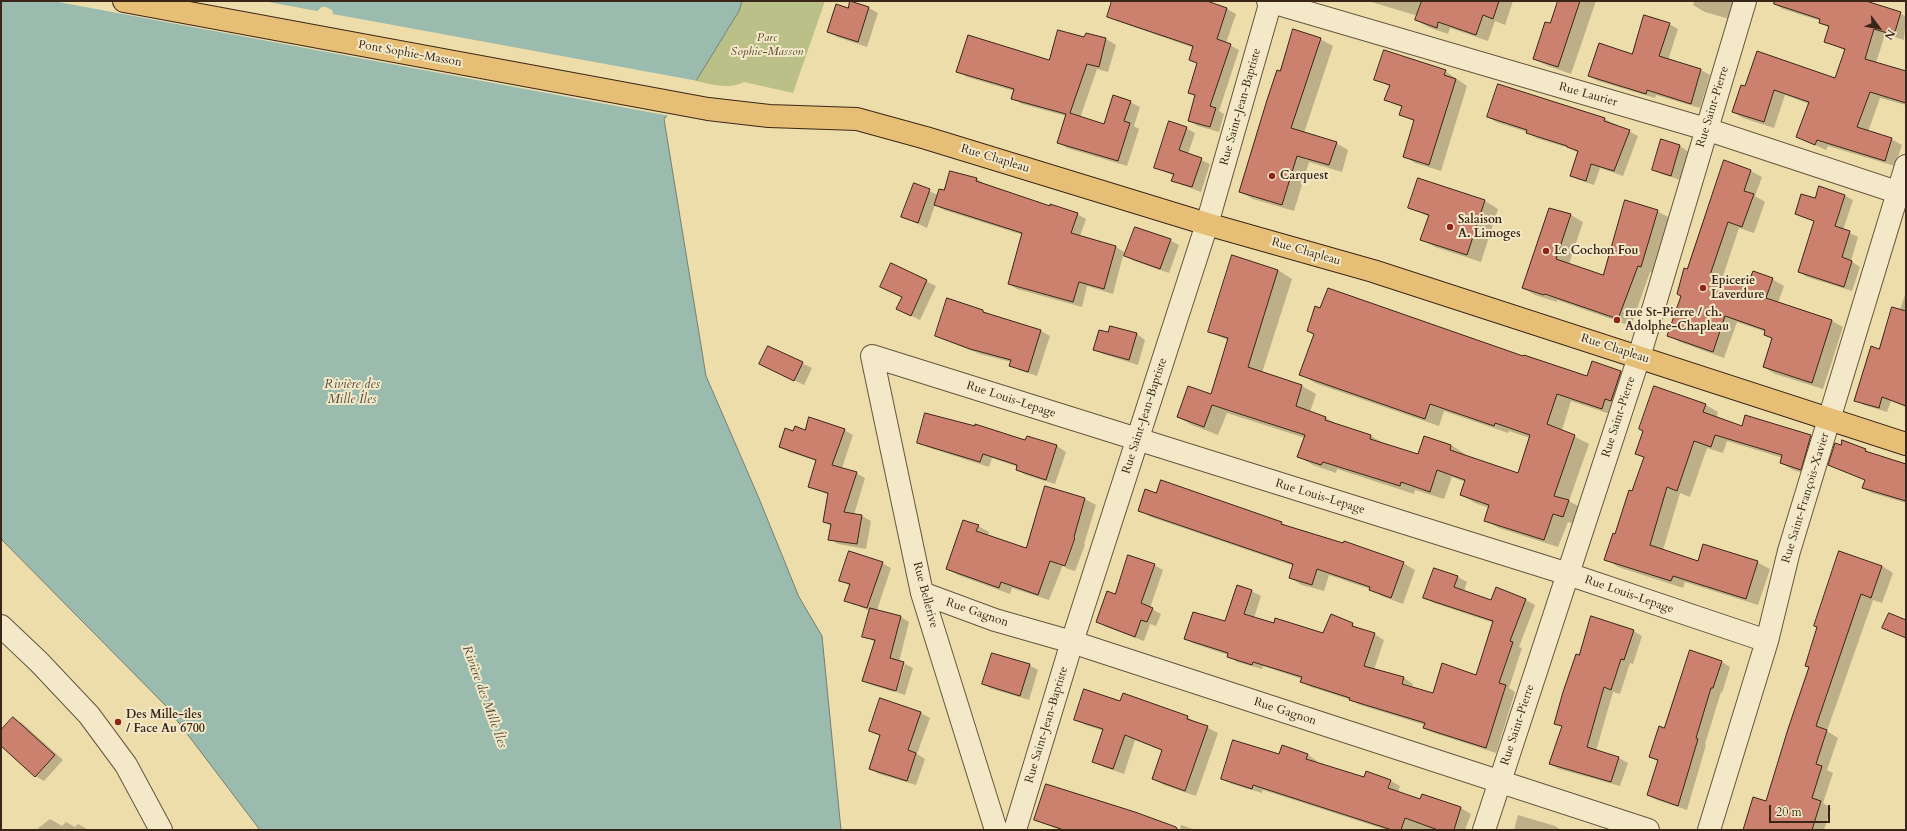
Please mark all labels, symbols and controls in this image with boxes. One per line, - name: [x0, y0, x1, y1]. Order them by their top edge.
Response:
- north arrow: [1859, 8, 1899, 48]
- text: N: [1881, 27, 1898, 43]
- park label: Parc Sophie-Masson: [731, 31, 803, 59]
- street label: Pont Sophie-Masson: [357, 38, 463, 70]
- street label: Rue Saint-Jean-Baptiste: [1217, 47, 1265, 167]
- street label: Rue Saint-Pierre: [1694, 65, 1732, 149]
- street label: Rue Laurier: [1557, 80, 1619, 110]
- street label: Rue Chapleau: [959, 142, 1031, 176]
- place label: Carquest: [1280, 169, 1328, 183]
- marker: Carquest: [1267, 171, 1277, 181]
- place label: Salaison A. Limoges: [1458, 213, 1521, 241]
- marker: Salaison A. Limoges: [1445, 222, 1455, 232]
- street label: Rue Chapleau: [1270, 235, 1342, 269]
- place label: Le Cochon Fou: [1554, 244, 1639, 258]
- marker: Le Cochon Fou: [1541, 246, 1551, 256]
- place label: Epicerie Laverdure: [1711, 274, 1764, 302]
- marker: Epicerie Laverdure: [1698, 283, 1708, 293]
- place label: rue St-Pierre / ch. Adolphe-Chapleau: [1625, 306, 1729, 334]
- marker: rue St-Pierre / ch. Adolphe-Chapleau: [1612, 315, 1622, 325]
- street label: Rue Chapleau: [1579, 331, 1651, 367]
- street label: Rue Saint-Jean-Baptiste: [1119, 356, 1171, 476]
- street label: Rue Saint-Pierre: [1599, 375, 1639, 459]
- water label: Rivière des Mille Îles: [324, 377, 380, 408]
- street label: Rue Louis-Lepage: [965, 379, 1057, 421]
- street label: Rue Saint-François-Xavier: [1779, 431, 1833, 565]
- street label: Rue Louis-Lepage: [1273, 477, 1367, 517]
- street label: Rue Bellerive: [909, 560, 941, 630]
- street label: Rue Louis-Lepage: [1583, 573, 1675, 617]
- street label: Rue Gagnon: [944, 596, 1010, 630]
- water label: Rivière des Mille Îles: [458, 644, 510, 750]
- street label: Rue Saint-Jean-Baptiste: [1022, 665, 1072, 785]
- street label: Rue Saint-Pierre: [1498, 683, 1538, 767]
- street label: Rue Gagnon: [1252, 695, 1318, 729]
- place label: Des Mille-îles / Face Au 6700: [126, 708, 205, 736]
- marker: Des Mille-îles / Face Au 6700: [113, 717, 123, 727]
- scale bar: [1771, 797, 1832, 823]
- text: 20 m: [1776, 804, 1802, 820]

